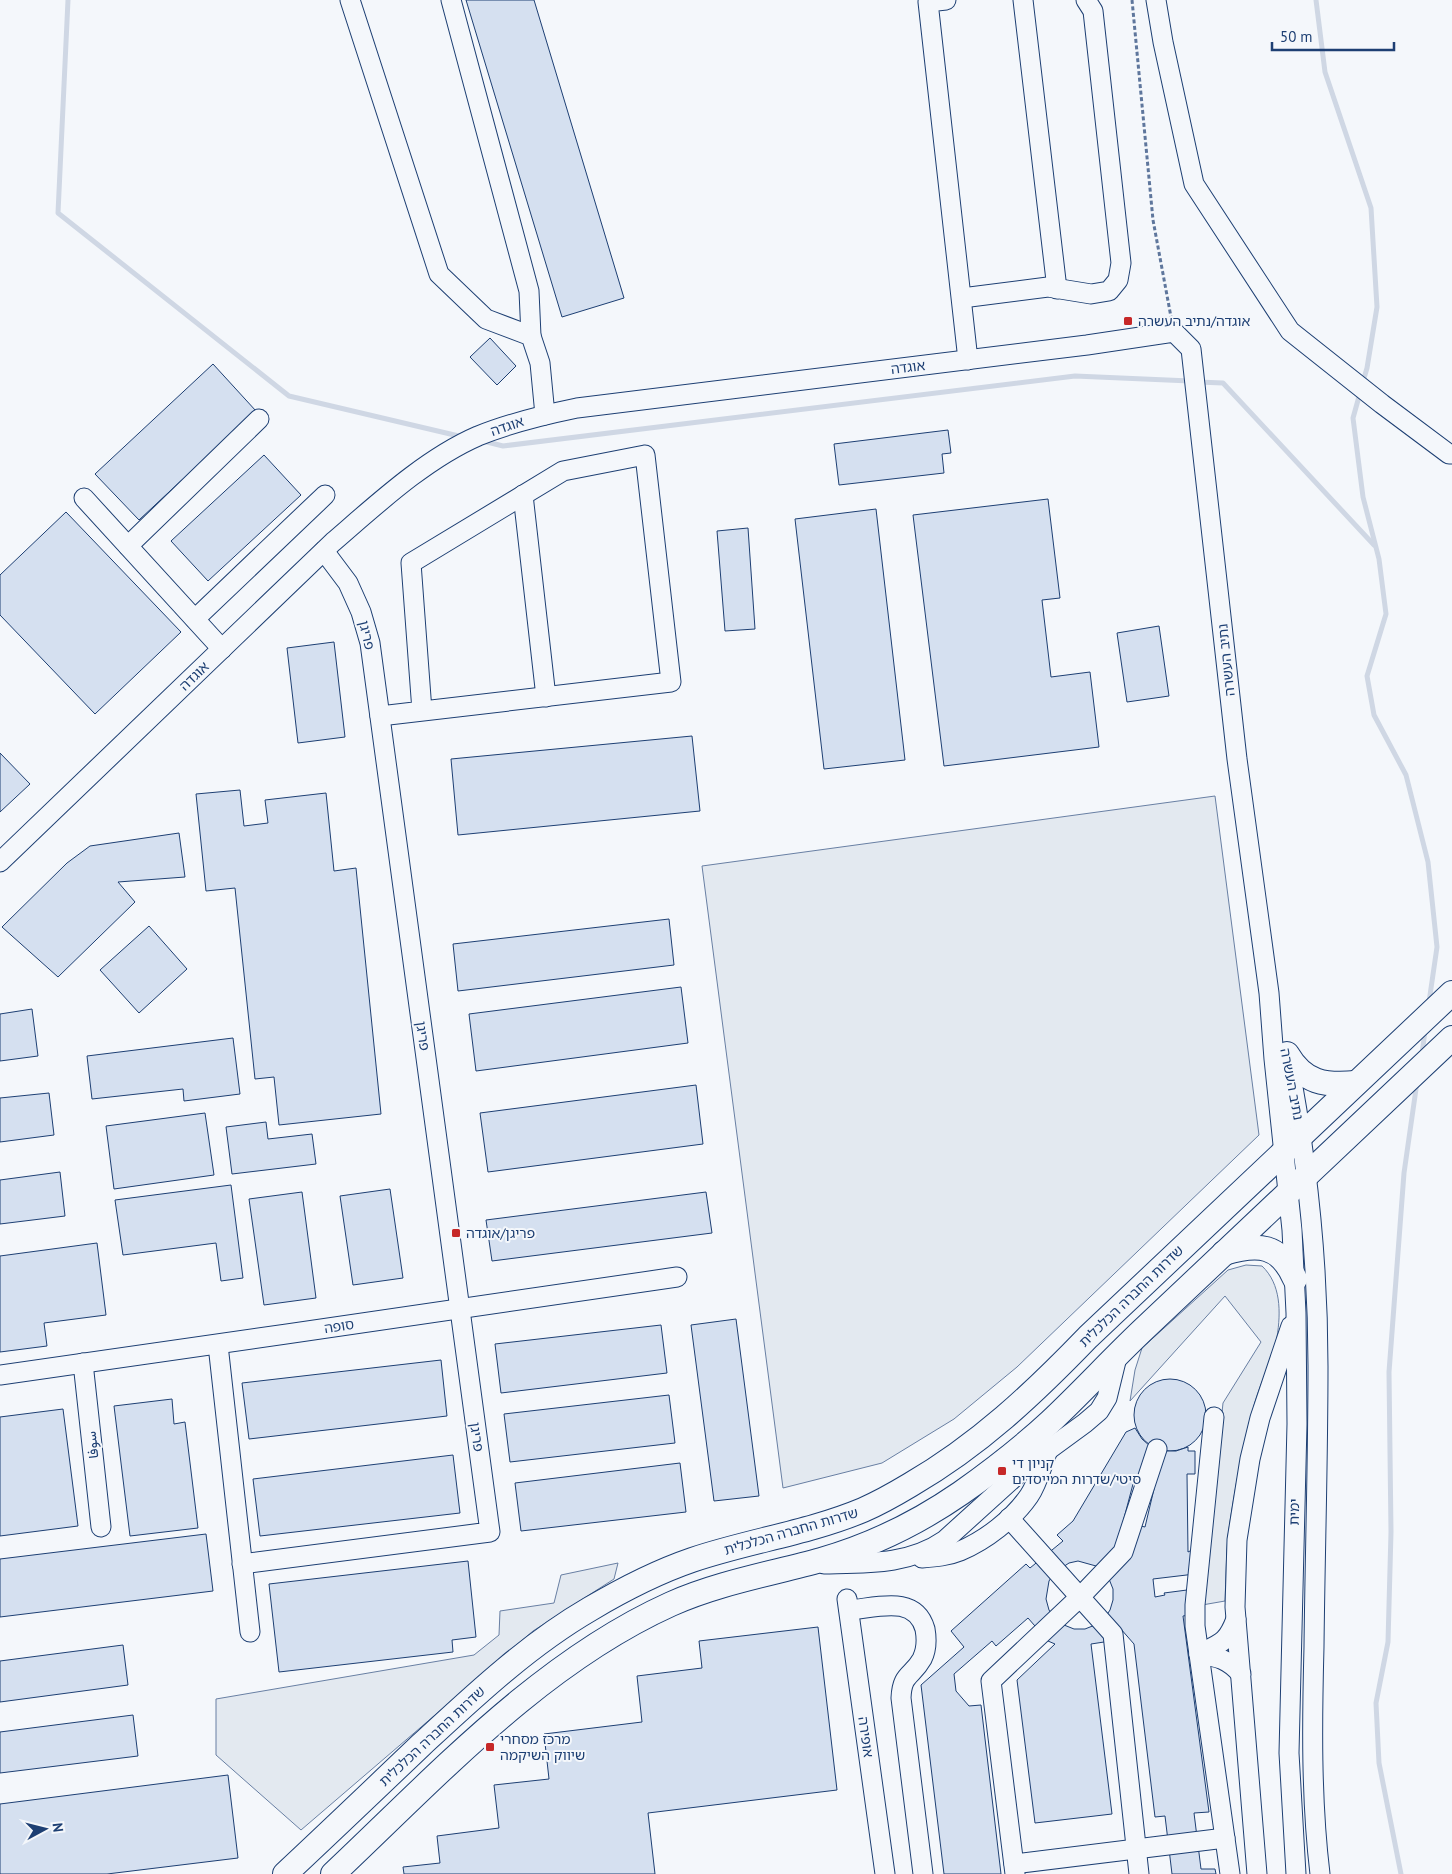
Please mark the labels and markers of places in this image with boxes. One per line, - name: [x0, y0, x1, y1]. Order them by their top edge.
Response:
- place label: אוגדה/נתיב העשרה: [1138, 312, 1250, 330]
- marker: אוגדה/נתיב העשרה: [1122, 315, 1134, 327]
- place label: פריגן/אוגדה: [466, 1224, 535, 1242]
- marker: פריגן/אוגדה: [450, 1227, 462, 1239]
- place label: קניון די סיטי/שדרות המייסדים: [1012, 1454, 1141, 1488]
- marker: קניון די סיטי/שדרות המייסדים: [996, 1465, 1008, 1477]
- place label: מרכז מסחרי שיווק השיקמה: [500, 1730, 585, 1764]
- marker: מרכז מסחרי שיווק השיקמה: [484, 1741, 496, 1753]

